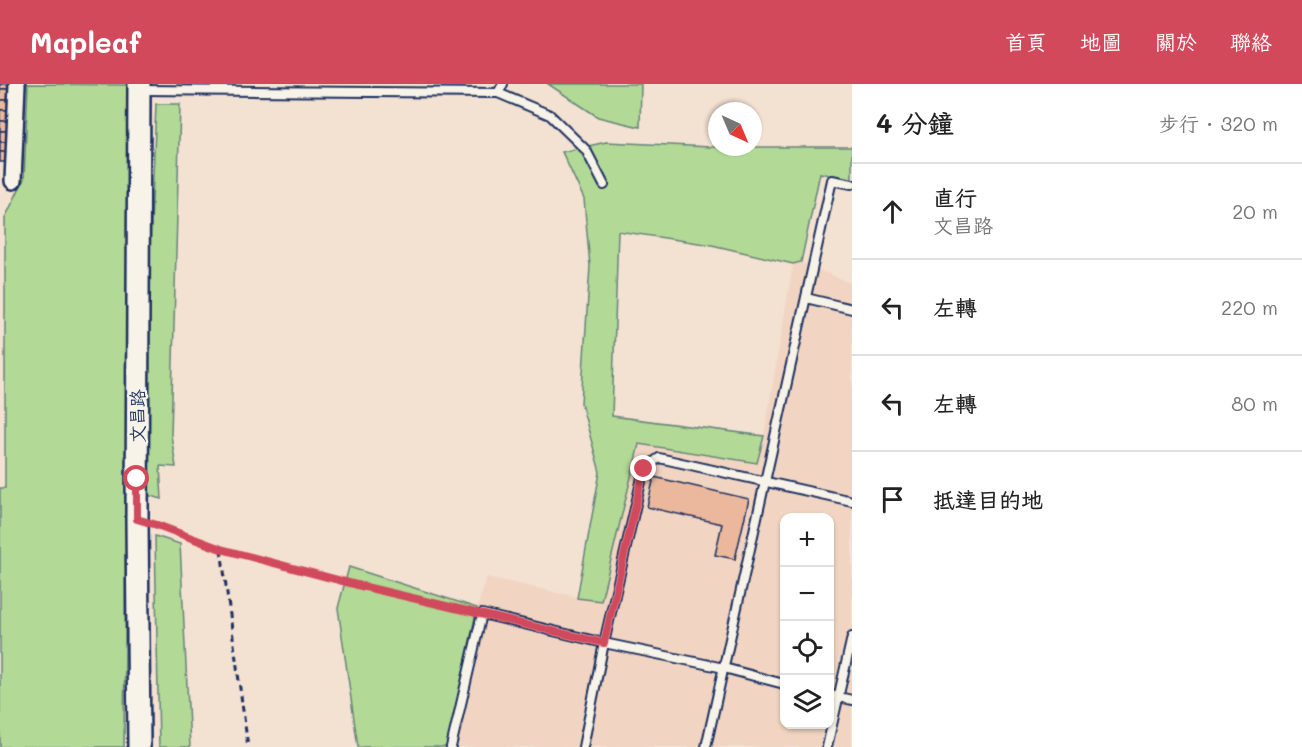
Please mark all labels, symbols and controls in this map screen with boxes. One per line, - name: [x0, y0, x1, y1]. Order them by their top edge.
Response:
- text: Mapleaf: [30, 24, 141, 60]
- text: 首頁: [1005, 28, 1047, 55]
- text: 地圖: [1080, 28, 1122, 55]
- text: 關於: [1155, 28, 1197, 55]
- text: 聯絡: [1230, 28, 1272, 55]
- north arrow: [708, 102, 762, 156]
- text: 4 分鐘: [876, 106, 954, 140]
- text: 步行 · 320 m: [1159, 110, 1278, 136]
- text: 直行: [933, 183, 977, 212]
- icon: ahead: [876, 195, 909, 228]
- text: 20 m: [1232, 198, 1278, 224]
- text: 文昌路: [933, 212, 993, 238]
- icon: left: [876, 291, 909, 324]
- text: 左轉: [933, 293, 977, 322]
- text: 220 m: [1221, 294, 1278, 320]
- icon: left: [876, 387, 909, 420]
- street label: 文昌路: [125, 389, 149, 443]
- text: 左轉: [933, 389, 977, 418]
- text: 80 m: [1231, 390, 1278, 416]
- route end: [630, 455, 656, 481]
- route start: [123, 465, 149, 491]
- icon: arrive: [876, 483, 909, 516]
- text: 抵達目的地: [933, 485, 1043, 514]
- map controls: [780, 513, 834, 729]
- button: +: [780, 513, 834, 567]
- button: −: [780, 567, 834, 621]
- button: locate: [780, 621, 834, 675]
- button: layers: [780, 675, 834, 729]

